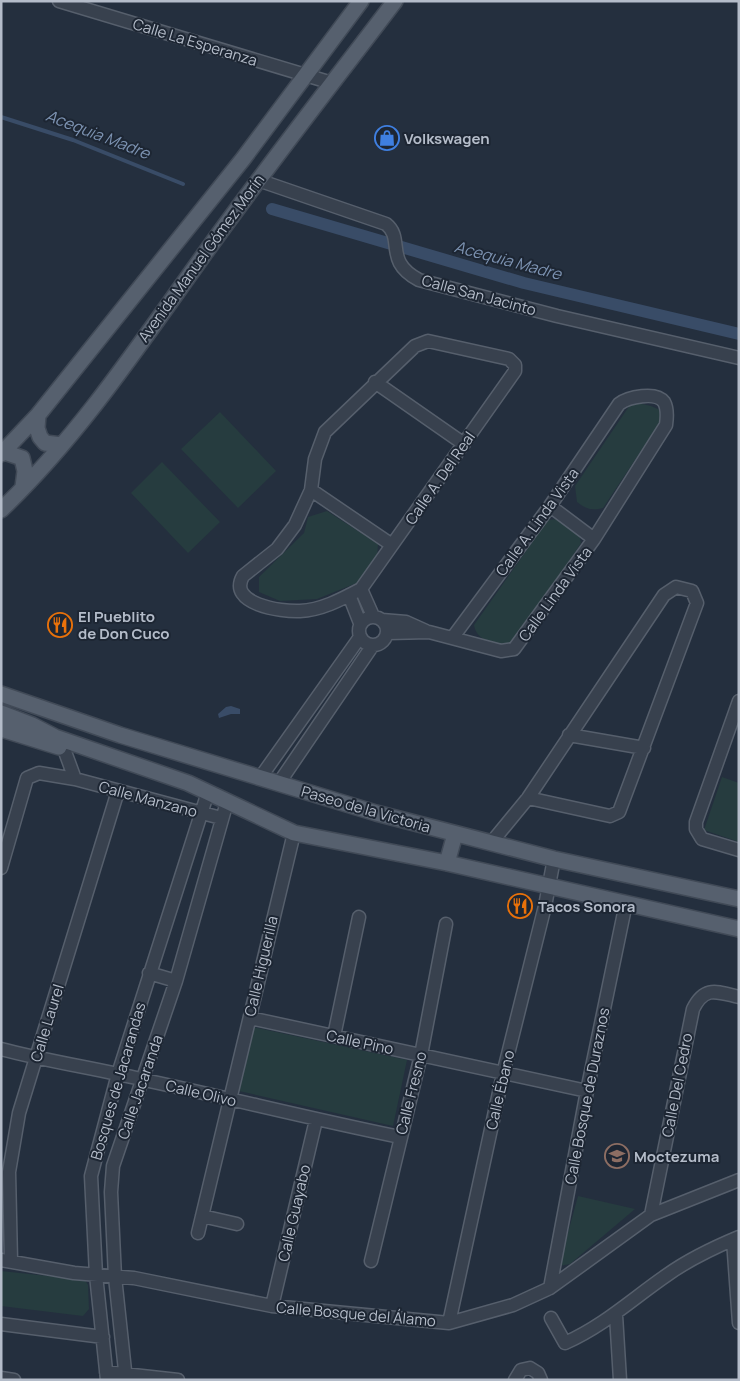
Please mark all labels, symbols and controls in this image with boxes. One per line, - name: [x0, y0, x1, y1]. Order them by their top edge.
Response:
- street label: Calle La Esperanza: [130, 13, 260, 71]
- water label: Acequia Madre: [43, 104, 155, 165]
- shop icon: Volkswagen: [374, 125, 400, 151]
- place label: Volkswagen: [404, 128, 490, 149]
- street label: Avenida Manuel Gómez Morín: [133, 170, 269, 346]
- water label: Acequia Madre: [452, 235, 565, 285]
- street label: Calle San Jacinto: [419, 270, 539, 320]
- street label: Calle A. Del Real: [400, 427, 480, 529]
- street label: Calle A. Linda Vista: [491, 464, 583, 580]
- street label: Calle Linda Vista: [513, 542, 597, 646]
- place label: El Pueblito de Don Cuco: [78, 606, 170, 644]
- restaurant icon: El Pueblito de Don Cuco: [47, 612, 73, 638]
- street label: Calle Manzano: [96, 776, 200, 822]
- street label: Paseo de la Victoria: [299, 781, 433, 837]
- restaurant icon: Tacos Sonora: [507, 893, 533, 919]
- place label: Tacos Sonora: [538, 896, 635, 917]
- street label: Calle Higuerilla: [239, 914, 283, 1018]
- street label: Calle Laurel: [25, 982, 69, 1064]
- street label: Bosques de Jacarandas: [85, 1000, 151, 1162]
- street label: Calle Bosque de Duraznos: [560, 1006, 614, 1186]
- street label: Calle Pino: [324, 1025, 396, 1059]
- street label: Calle Del Cedro: [657, 1031, 697, 1139]
- street label: Calle Jacaranda: [112, 1032, 168, 1142]
- street label: Calle Ébano: [481, 1048, 519, 1132]
- street label: Calle Fresno: [391, 1049, 432, 1137]
- street label: Calle Olivo: [164, 1075, 239, 1111]
- school or university icon: Moctezuma: [604, 1143, 630, 1169]
- place label: Moctezuma: [634, 1146, 719, 1167]
- street label: Calle Guayabo: [273, 1162, 315, 1264]
- street label: Calle Bosque del Álamo: [275, 1297, 437, 1331]

